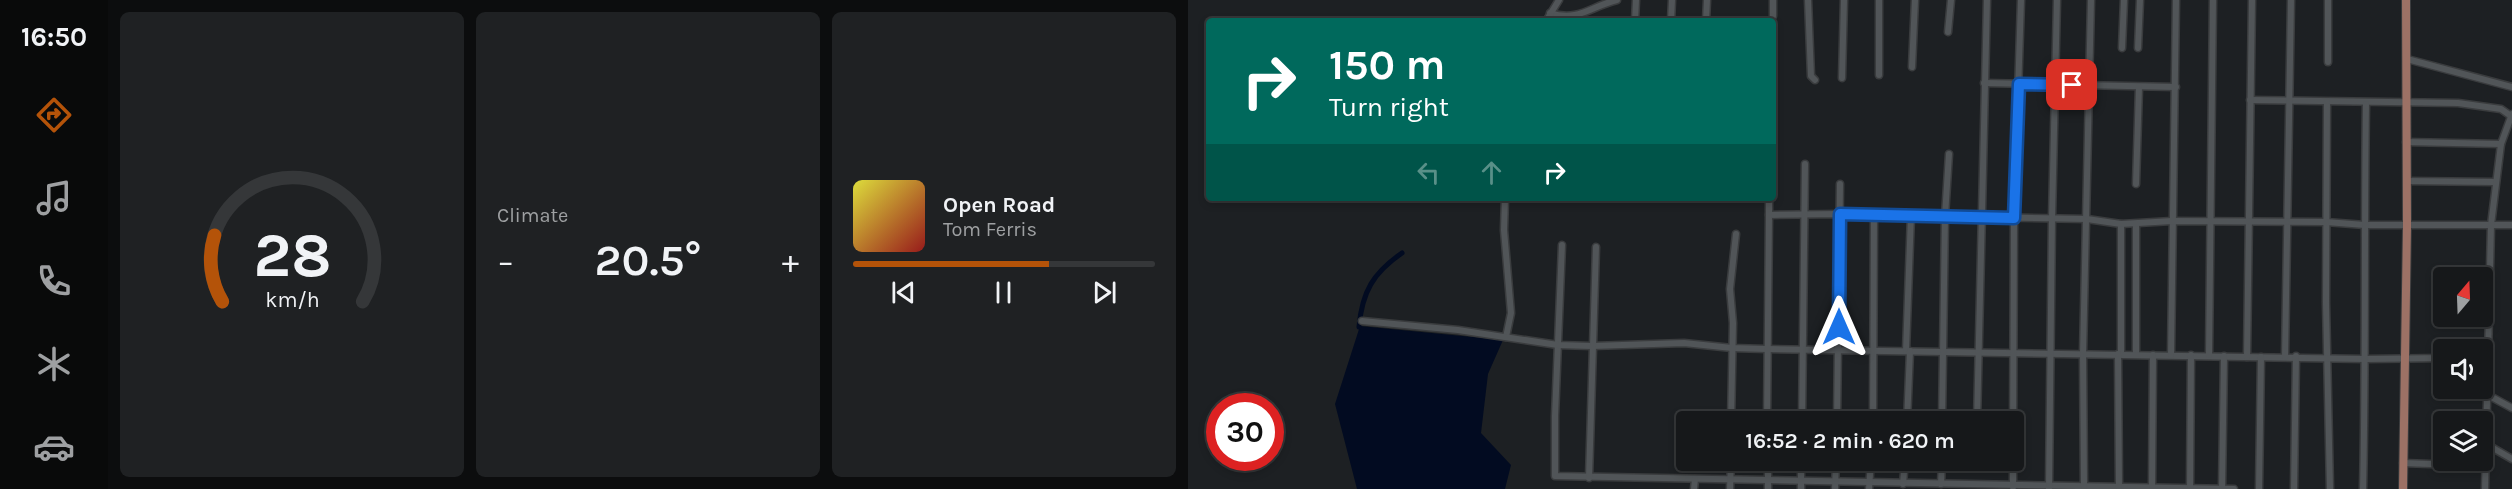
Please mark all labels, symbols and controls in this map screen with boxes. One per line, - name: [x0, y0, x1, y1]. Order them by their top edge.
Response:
- text: 16:50: [21, 21, 87, 53]
- text: 150 m: [1329, 40, 1445, 90]
- icon: right: [1230, 42, 1308, 120]
- pin: [2046, 59, 2097, 110]
- icon: arrive: [2055, 68, 2088, 101]
- text: Turn right: [1329, 91, 1449, 123]
- icon: directions: [33, 94, 75, 136]
- icon: left: [1412, 156, 1445, 189]
- icon: ahead: [1475, 156, 1508, 189]
- icon: right: [1538, 156, 1571, 189]
- icon: music: [33, 177, 75, 219]
- text: Open Road: [943, 192, 1055, 218]
- text: Climate: [497, 204, 568, 227]
- text: Tom Ferris: [943, 218, 1037, 241]
- text: 28: [253, 219, 331, 292]
- text: 20.5°: [595, 234, 701, 286]
- text: −: [497, 242, 514, 280]
- text: +: [782, 242, 799, 280]
- icon: phone: [33, 260, 75, 302]
- north arrow: [2433, 267, 2493, 327]
- map controls: [2433, 267, 2493, 471]
- icon: previous: [887, 276, 920, 309]
- icon: pause: [987, 276, 1020, 309]
- icon: next: [1088, 276, 1121, 309]
- text: km/h: [265, 287, 319, 312]
- position arrow: [1807, 295, 1871, 359]
- button: sound: [2433, 339, 2493, 399]
- icon: climate: [33, 343, 75, 385]
- speed limit sign: 30: [1206, 393, 1284, 471]
- button: layers: [2433, 411, 2493, 471]
- icon: car: [33, 426, 75, 468]
- text: 16:52 · 2 min · 620 m: [1745, 428, 1955, 454]

